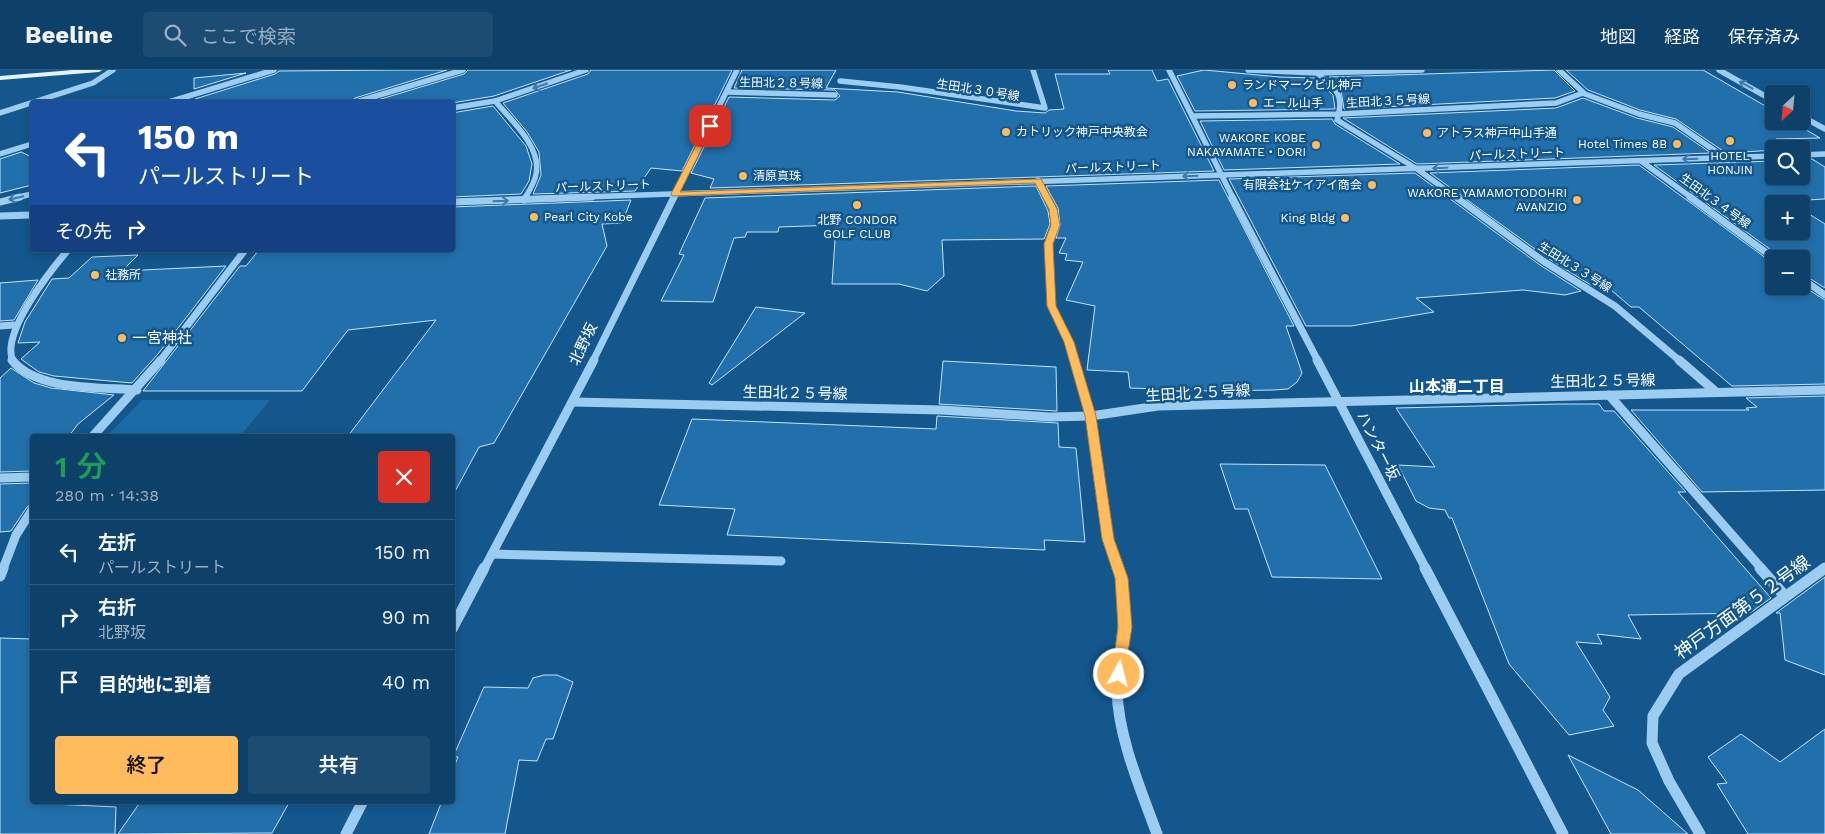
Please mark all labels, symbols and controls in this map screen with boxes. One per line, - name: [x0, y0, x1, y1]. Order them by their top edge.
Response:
- search box: [143, 12, 493, 57]
- text: Beeline: [25, 21, 113, 49]
- icon: search: [161, 21, 189, 49]
- text: ここで検索: [201, 25, 296, 48]
- text: 地図: [1600, 26, 1636, 47]
- text: 経路: [1664, 26, 1700, 47]
- text: 保存済み: [1728, 26, 1800, 47]
- street label: 生田北２８号線: [739, 75, 823, 91]
- street label: 生田北３０号線: [935, 77, 1021, 103]
- place label: ランドマークビル神戸: [1242, 78, 1362, 92]
- marker: ランドマークビル神戸: [1226, 79, 1238, 91]
- one-way arrow: [1740, 80, 1754, 90]
- one-way arrow: [533, 82, 548, 91]
- north arrow: [1765, 85, 1810, 130]
- map controls: [1765, 85, 1810, 295]
- street label: 生田北３５号線: [1346, 92, 1430, 110]
- place label: エール山手: [1263, 96, 1323, 110]
- marker: エール山手: [1247, 97, 1259, 109]
- pin: [689, 105, 731, 147]
- icon: arrive: [696, 112, 724, 140]
- text: 150 m: [138, 116, 239, 158]
- icon: left: [55, 120, 120, 185]
- place label: カトリック神戸中央教会: [1016, 125, 1148, 139]
- marker: カトリック神戸中央教会: [1000, 126, 1012, 138]
- place label: アトラス神戸中山手通: [1437, 126, 1557, 140]
- marker: アトラス神戸中山手通: [1421, 127, 1433, 139]
- place label: WAKORE KOBE NAKAYAMATE・DORI: [1187, 131, 1306, 159]
- marker: HOTEL HONJIN: [1724, 135, 1736, 147]
- place label: Hotel Times 8B: [1578, 137, 1667, 151]
- marker: Hotel Times 8B: [1671, 138, 1683, 150]
- marker: WAKORE KOBE NAKAYAMATE・DORI: [1310, 139, 1322, 151]
- button: search: [1765, 140, 1810, 185]
- street label: パールストリート: [1469, 145, 1565, 163]
- place label: HOTEL HONJIN: [1707, 149, 1753, 177]
- one-way arrow: [1682, 154, 1698, 164]
- street label: パールストリート: [1065, 158, 1161, 176]
- one-way arrow: [1432, 163, 1448, 173]
- text: パールストリート: [138, 164, 314, 189]
- place label: 清原真珠: [753, 169, 801, 183]
- marker: 清原真珠: [737, 170, 749, 182]
- one-way arrow: [1183, 171, 1199, 181]
- street label: 生田北３４号線: [1677, 171, 1753, 231]
- street label: パールストリート: [555, 177, 651, 195]
- place label: 有限会社ケイアイ商会: [1243, 178, 1362, 192]
- marker: 有限会社ケイアイ商会: [1366, 179, 1378, 191]
- place label: WAKORE YAMAMOTODOHRI AVANZIO: [1407, 186, 1567, 214]
- one-way arrow: [9, 194, 25, 203]
- marker: WAKORE YAMAMOTODOHRI AVANZIO: [1571, 194, 1583, 206]
- button: +: [1765, 195, 1810, 240]
- one-way arrow: [493, 196, 509, 205]
- marker: 北野 CONDOR GOLF CLUB: [851, 199, 863, 211]
- place label: Pearl City Kobe: [544, 210, 633, 224]
- marker: Pearl City Kobe: [528, 211, 540, 223]
- place label: King Bldg: [1281, 211, 1336, 225]
- marker: King Bldg: [1339, 212, 1351, 224]
- place label: 北野 CONDOR GOLF CLUB: [817, 213, 897, 241]
- icon: right: [122, 215, 150, 243]
- text: その先: [55, 220, 112, 243]
- street label: 生田北３３号線: [1536, 239, 1614, 295]
- button: −: [1765, 250, 1810, 295]
- place label: 社務所: [105, 268, 141, 282]
- marker: 社務所: [89, 269, 101, 281]
- street label: 北野坂: [565, 320, 601, 368]
- place label: 一宮神社: [132, 329, 192, 347]
- marker: 一宮神社: [116, 332, 128, 344]
- street label: 生田北２５号線: [1550, 371, 1656, 391]
- district label: 山本通二丁目: [1409, 377, 1505, 396]
- street label: 生田北２５号線: [1145, 381, 1251, 405]
- street label: 生田北２５号線: [742, 383, 848, 403]
- street label: ハンター坂: [1353, 408, 1403, 484]
- text: 1 分: [55, 449, 107, 484]
- button: close: [378, 451, 430, 503]
- text: 280 m · 14:38: [55, 486, 159, 505]
- text: 左折: [98, 531, 136, 554]
- icon: left: [55, 538, 83, 566]
- text: 150 m: [375, 541, 430, 564]
- street label: 神戸方面第５２号線: [1670, 551, 1814, 663]
- text: パールストリート: [98, 558, 226, 577]
- text: 右折: [98, 596, 136, 619]
- icon: right: [55, 603, 83, 631]
- text: 90 m: [382, 606, 430, 629]
- text: 北野坂: [98, 623, 146, 642]
- position arrow: [1092, 647, 1144, 699]
- icon: arrive: [55, 668, 83, 696]
- text: 40 m: [382, 671, 430, 694]
- text: 目的地に到着: [98, 673, 212, 696]
- button: 終了: [55, 736, 238, 794]
- button: 共有: [248, 736, 430, 794]

